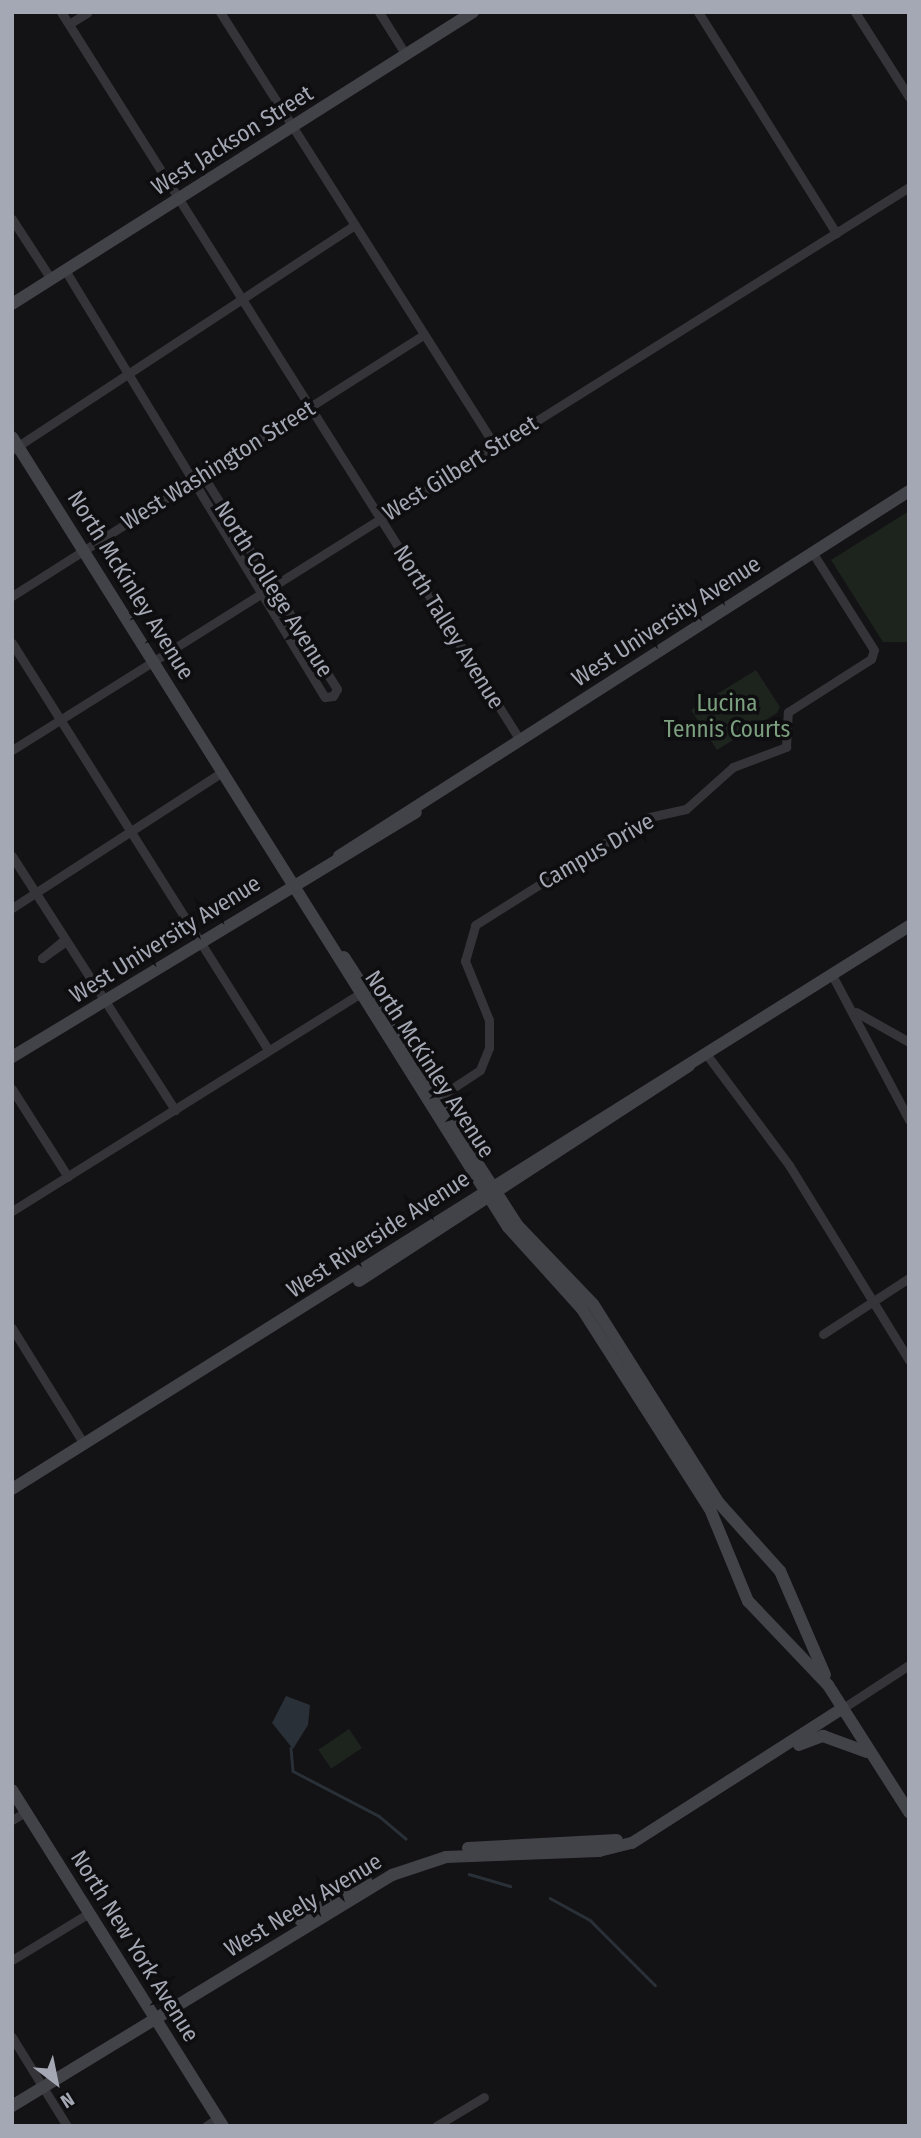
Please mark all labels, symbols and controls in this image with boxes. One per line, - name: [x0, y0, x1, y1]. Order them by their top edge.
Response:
- street label: West Jackson Street: [146, 79, 318, 201]
- street label: West Washington Street: [116, 394, 320, 536]
- street label: West Gilbert Street: [378, 409, 542, 527]
- street label: North McKinley Avenue: [62, 485, 200, 685]
- street label: North College Avenue: [209, 496, 339, 682]
- street label: North Talley Avenue: [388, 540, 510, 714]
- street label: West University Avenue: [566, 550, 766, 692]
- park label: Lucina Tennis Courts: [664, 689, 790, 743]
- street label: Campus Drive: [533, 807, 659, 895]
- street label: West University Avenue: [65, 869, 265, 1009]
- street label: North McKinley Avenue: [359, 965, 501, 1163]
- street label: West Riverside Avenue: [281, 1165, 475, 1303]
- street label: North New York Avenue: [65, 1845, 205, 2047]
- street label: West Neely Avenue: [219, 1847, 387, 1963]
- north arrow: [21, 2047, 91, 2117]
- text: N: [56, 2087, 78, 2113]

